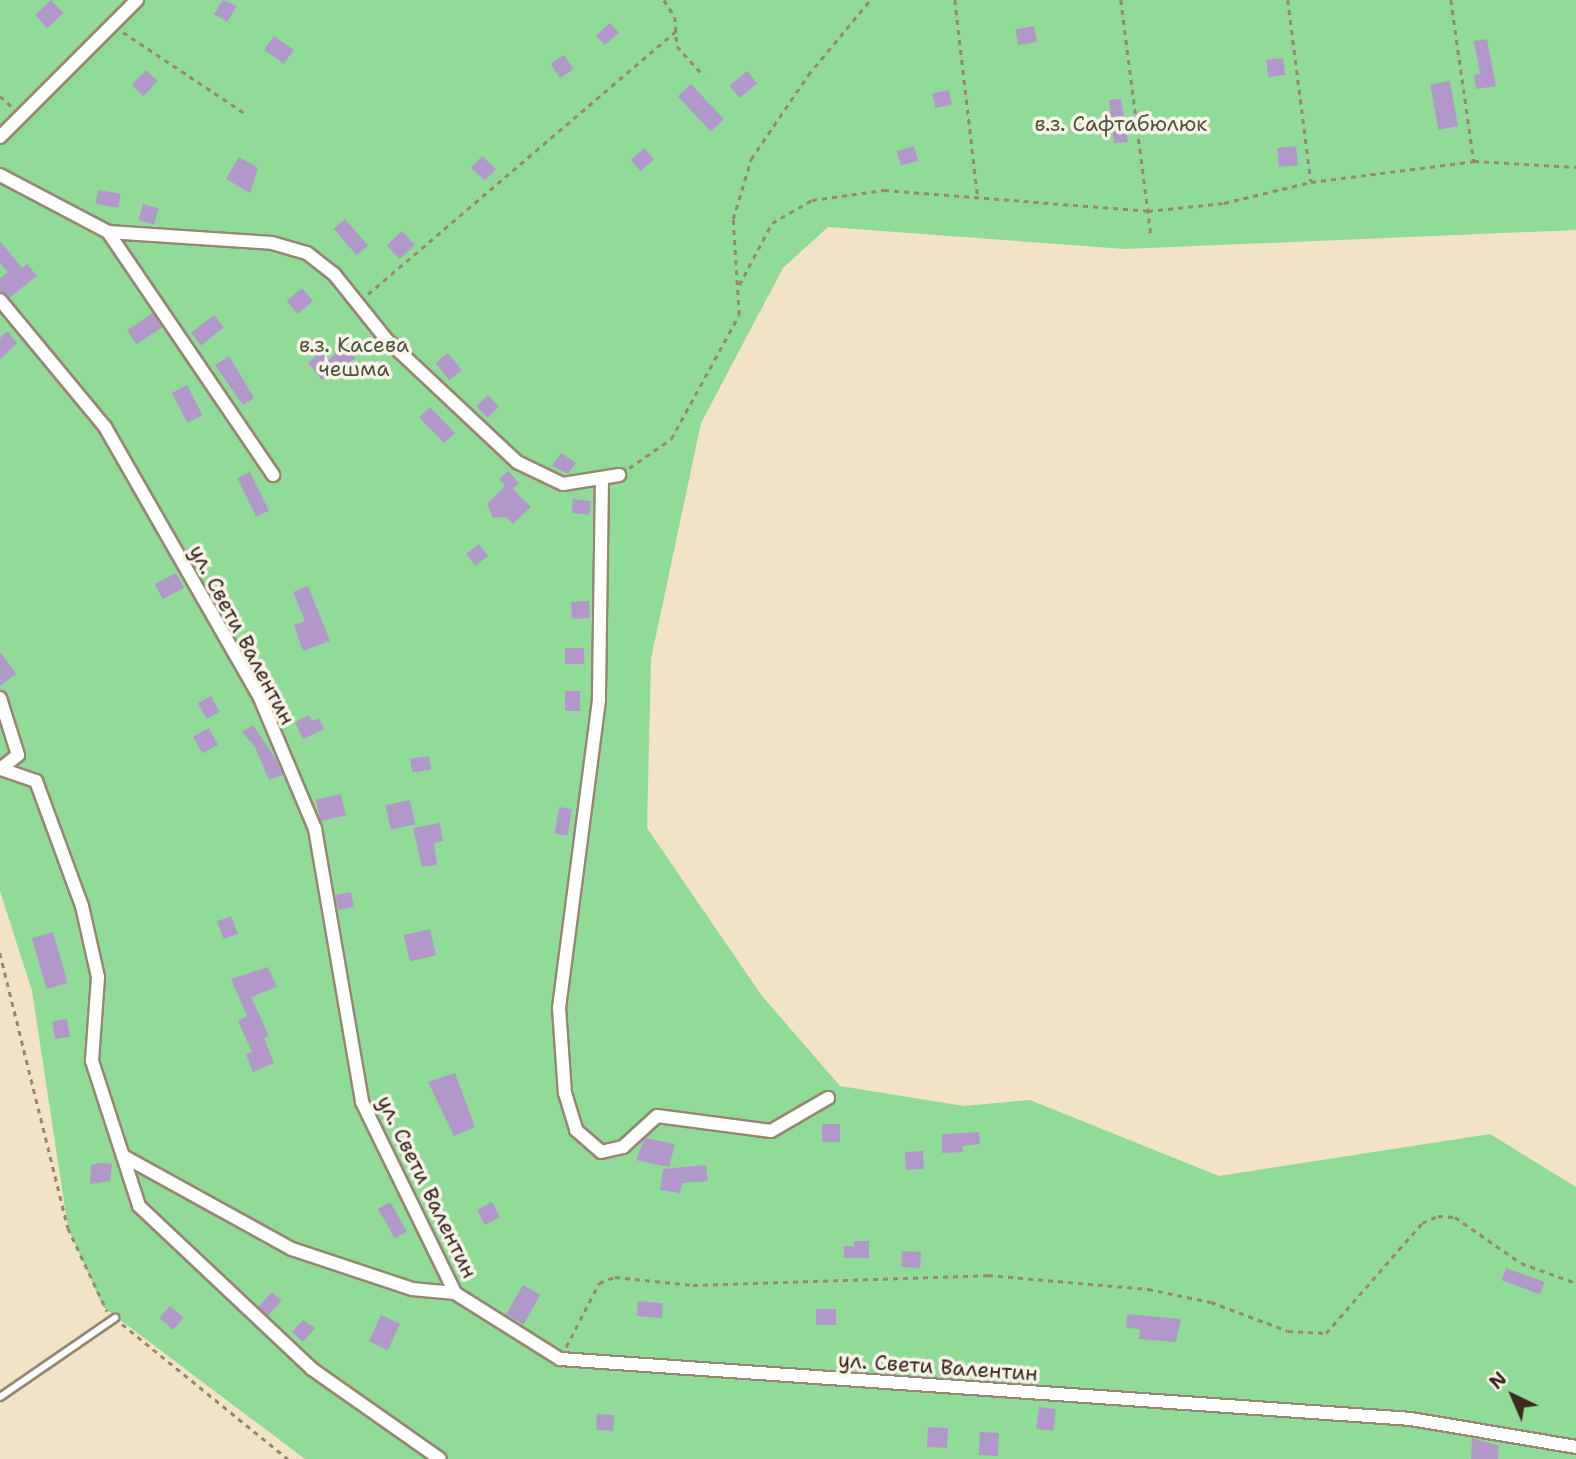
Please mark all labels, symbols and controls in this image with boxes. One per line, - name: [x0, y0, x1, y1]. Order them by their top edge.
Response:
- park label: в.з. Сафтабюлюк: [1035, 111, 1207, 137]
- park label: в.з. Касева чешма: [299, 332, 409, 382]
- street label: ул. Свети Валентин: [184, 541, 300, 729]
- street label: ул. Свети Валентин: [372, 1092, 482, 1282]
- street label: ул. Свети Валентин: [837, 1347, 1039, 1387]
- north arrow: [1478, 1361, 1548, 1431]
- text: N: [1484, 1366, 1512, 1395]

